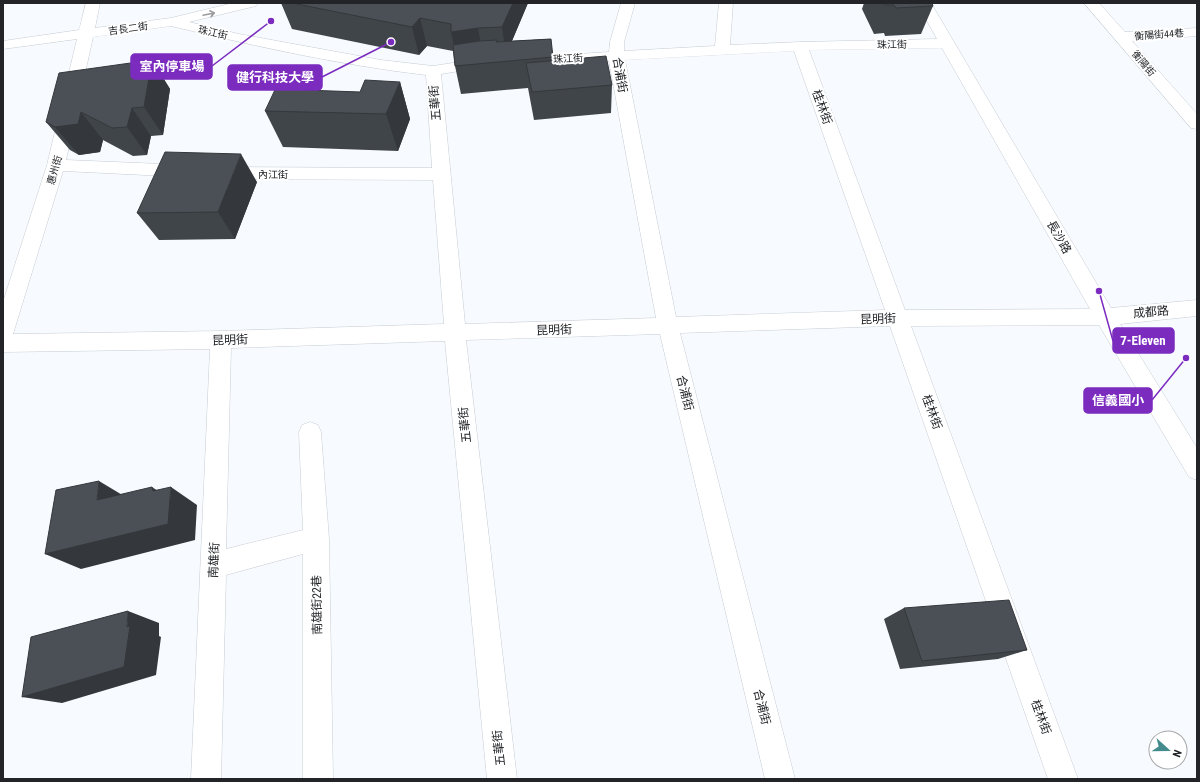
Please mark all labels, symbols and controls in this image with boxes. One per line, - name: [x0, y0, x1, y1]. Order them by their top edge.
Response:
- one-way arrow: [202, 9, 215, 17]
- street label: 吉長二街: [107, 20, 149, 37]
- street label: 珠江街: [197, 24, 229, 41]
- street label: 衡陽街44巷: [1134, 27, 1184, 42]
- street label: 珠江街: [877, 39, 907, 50]
- street label: 衡陽街: [1130, 48, 1158, 78]
- street label: 珠江街: [553, 52, 583, 65]
- callout: 室內停車場: [131, 54, 212, 79]
- street label: 合浦街: [610, 56, 630, 94]
- text: 室內停車場: [139, 59, 205, 74]
- callout: 健行科技大學: [228, 65, 322, 90]
- text: 健行科技大學: [236, 70, 314, 85]
- street label: 五華街: [426, 84, 444, 122]
- street label: 桂林街: [809, 88, 835, 126]
- street label: 惠州街: [45, 154, 64, 186]
- street label: 內江街: [258, 169, 288, 180]
- street label: 長沙路: [1044, 218, 1074, 256]
- street label: 成都路: [1132, 303, 1170, 321]
- street label: 昆明街: [860, 311, 896, 327]
- street label: 昆明街: [536, 322, 572, 338]
- callout: 7-Eleven: [1113, 328, 1174, 353]
- street label: 昆明街: [212, 332, 248, 348]
- text: 7-Eleven: [1120, 333, 1166, 348]
- street label: 合浦街: [674, 374, 696, 412]
- callout: 信義國小: [1084, 388, 1152, 413]
- street label: 桂林街: [919, 393, 945, 431]
- text: 信義國小: [1092, 393, 1145, 408]
- street label: 五華街: [456, 406, 474, 444]
- street label: 南雄街: [206, 542, 222, 578]
- street label: 南雄街22巷: [309, 575, 325, 635]
- street label: 合浦街: [751, 688, 773, 726]
- street label: 桂林街: [1028, 698, 1054, 736]
- street label: 五華街: [490, 729, 508, 767]
- north arrow: [1148, 730, 1188, 770]
- text: N: [1170, 748, 1184, 759]

